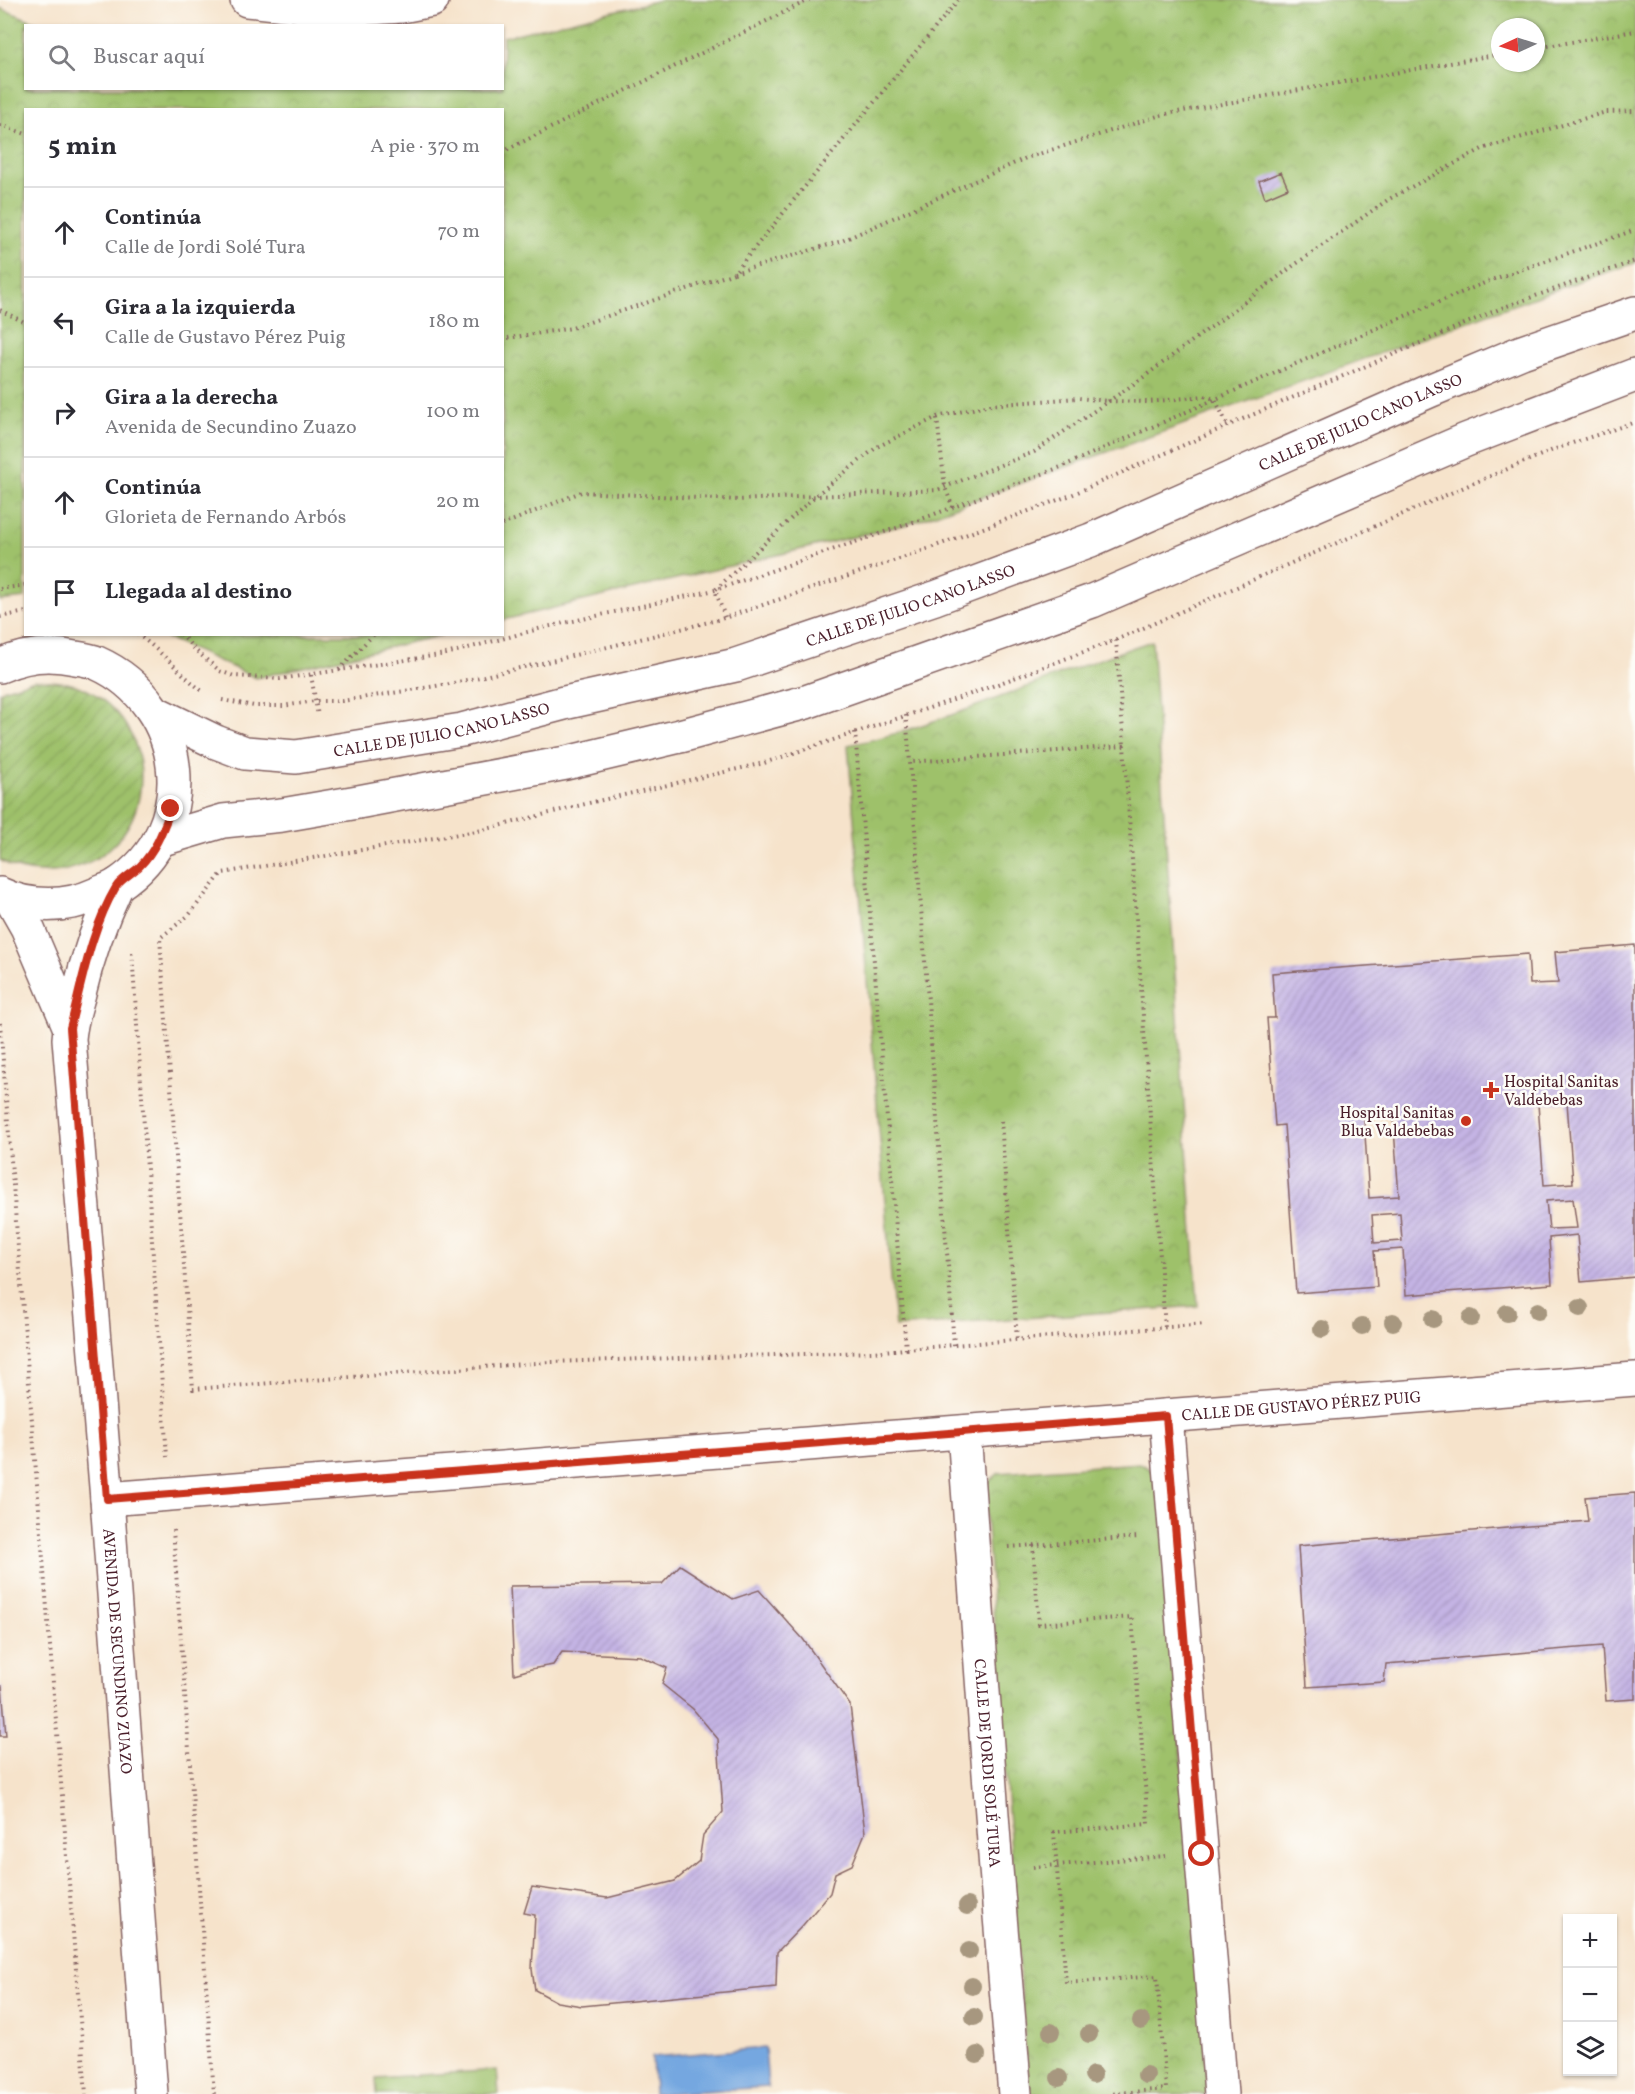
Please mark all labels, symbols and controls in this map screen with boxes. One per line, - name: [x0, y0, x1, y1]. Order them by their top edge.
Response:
- north arrow: [1491, 18, 1545, 72]
- search box: [24, 24, 504, 90]
- icon: search: [45, 41, 78, 74]
- text: Buscar aquí: [93, 42, 205, 73]
- text: 5 min: [48, 129, 117, 165]
- text: A pie · 370 m: [370, 133, 480, 161]
- text: Continúa: [105, 203, 202, 234]
- icon: ahead: [48, 216, 81, 249]
- text: 70 m: [437, 218, 480, 246]
- text: Calle de Jordi Solé Tura: [105, 234, 306, 262]
- text: Gira a la izquierda: [105, 293, 296, 324]
- icon: left: [48, 306, 81, 339]
- text: 180 m: [428, 308, 480, 336]
- text: Calle de Gustavo Pérez Puig: [105, 324, 346, 352]
- street label: CALLE DE JULIO CANO LASSO: [1256, 369, 1466, 478]
- text: Gira a la derecha: [105, 383, 278, 414]
- icon: right: [48, 396, 81, 429]
- text: 100 m: [426, 398, 480, 426]
- text: Avenida de Secundino Zuazo: [105, 414, 357, 442]
- text: Continúa: [105, 473, 202, 504]
- icon: ahead: [48, 486, 81, 519]
- text: 20 m: [436, 488, 480, 516]
- text: Glorieta de Fernando Arbós: [105, 504, 346, 532]
- street label: CALLE DE JULIO CANO LASSO: [804, 560, 1019, 654]
- icon: arrive: [48, 576, 81, 609]
- text: Llegada al destino: [105, 577, 292, 608]
- street label: CALLE DE JULIO CANO LASSO: [332, 698, 553, 764]
- route end: [157, 795, 183, 821]
- place label: Hospital Sanitas Valdebebas: [1504, 1072, 1619, 1112]
- marker: Hospital Sanitas Valdebebas: [1482, 1081, 1500, 1099]
- place label: Hospital Sanitas Blua Valdebebas: [1339, 1103, 1454, 1143]
- marker: Hospital Sanitas Blua Valdebebas: [1459, 1114, 1473, 1128]
- street label: CALLE DE GUSTAVO PÉREZ PUIG: [1181, 1387, 1422, 1428]
- street label: AVENIDA DE SECUNDINO ZUAZO: [96, 1528, 136, 1775]
- street label: CALLE DE JORDI SOLÉ TURA: [968, 1658, 1005, 1869]
- route start: [1188, 1840, 1214, 1866]
- map controls: [1563, 1914, 1617, 2076]
- button: +: [1563, 1914, 1617, 1968]
- button: −: [1563, 1968, 1617, 2022]
- button: layers: [1563, 2022, 1617, 2076]

